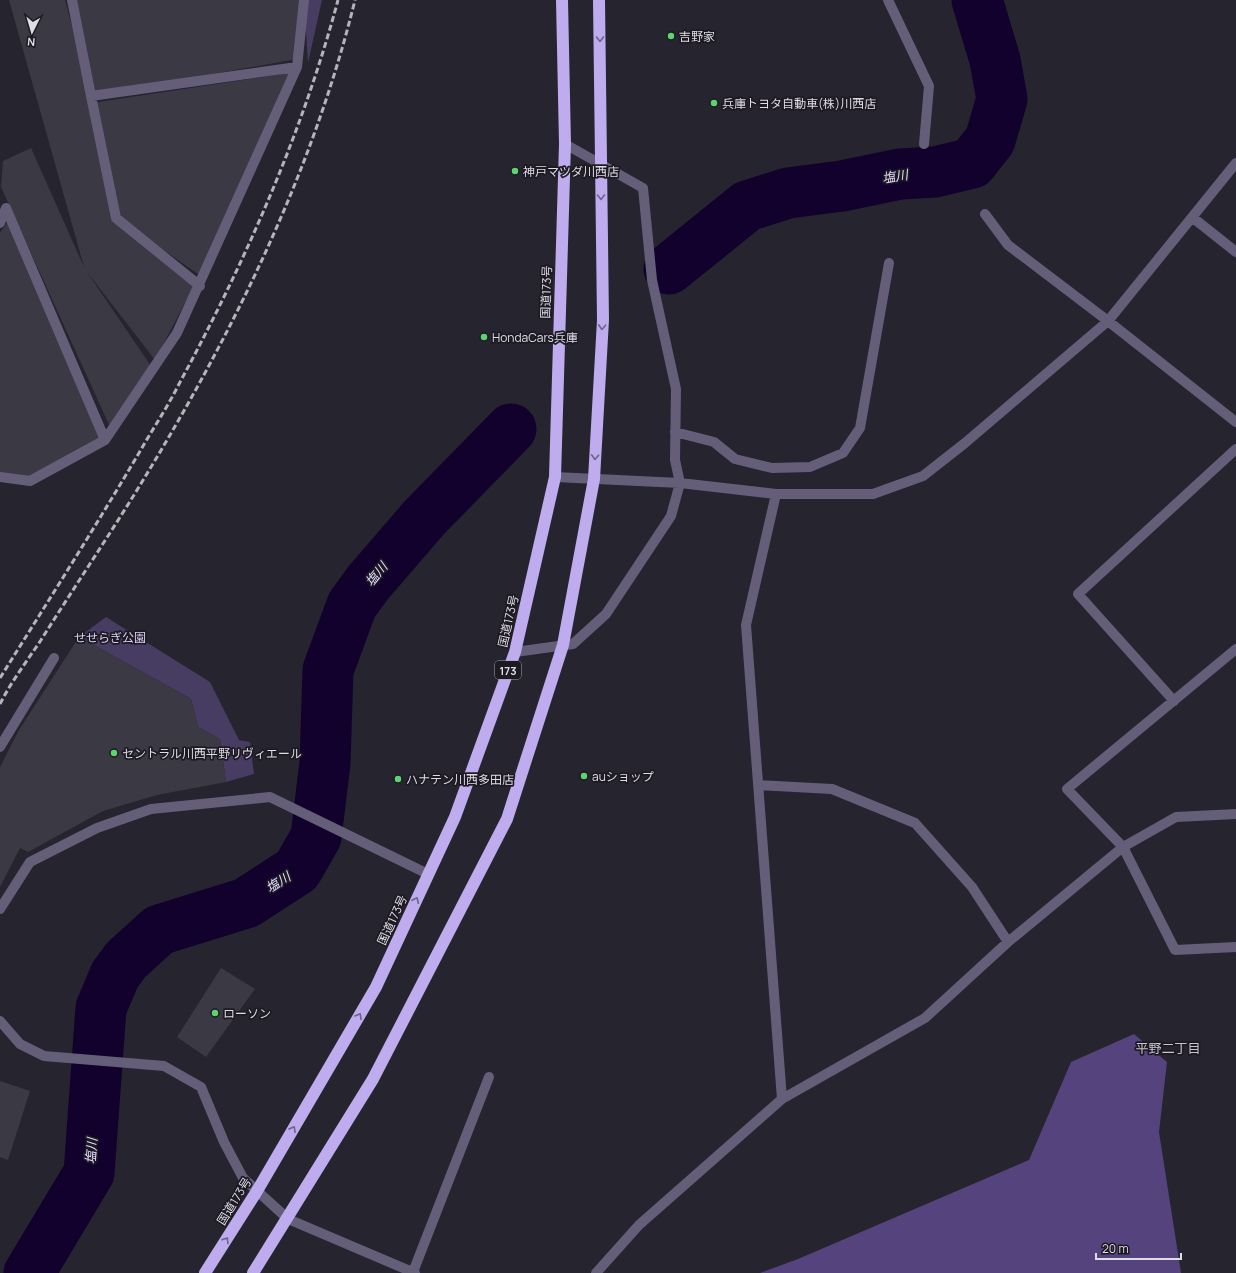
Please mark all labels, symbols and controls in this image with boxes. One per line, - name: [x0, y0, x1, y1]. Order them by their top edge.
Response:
- north arrow: [12, 12, 52, 52]
- place label: 吉野家: [679, 28, 715, 45]
- marker: 吉野家: [666, 31, 676, 41]
- text: N: [26, 35, 36, 50]
- one-way arrow: [595, 36, 604, 42]
- place label: 兵庫トヨタ自動車(株)川西店: [722, 95, 876, 112]
- marker: 兵庫トヨタ自動車(株)川西店: [709, 98, 719, 108]
- place label: 神戸マツダ川西店: [523, 163, 619, 180]
- water label: 塩川: [881, 165, 911, 187]
- marker: 神戸マツダ川西店: [510, 166, 520, 176]
- one-way arrow: [597, 194, 605, 200]
- street label: 国道173号: [537, 265, 555, 319]
- one-way arrow: [598, 324, 607, 330]
- place label: HondaCars兵庫: [492, 329, 578, 346]
- marker: HondaCars兵庫: [479, 332, 489, 342]
- one-way arrow: [591, 454, 600, 460]
- water label: 塩川: [361, 557, 393, 590]
- street label: 国道173号: [494, 593, 522, 649]
- park label: せせらぎ公園: [74, 629, 146, 646]
- road number: 173: [495, 661, 521, 679]
- place label: セントラル川西平野リヴィエール: [122, 745, 302, 762]
- marker: セントラル川西平野リヴィエール: [109, 748, 119, 758]
- place label: auショップ: [592, 768, 654, 785]
- place label: ハナテン川西多田店: [406, 771, 514, 788]
- marker: auショップ: [579, 771, 589, 781]
- marker: ハナテン川西多田店: [393, 774, 403, 784]
- water label: 塩川: [262, 866, 295, 897]
- street label: 国道173号: [373, 892, 411, 948]
- one-way arrow: [411, 897, 419, 904]
- place label: ローソン: [223, 1005, 271, 1022]
- marker: ローソン: [210, 1008, 220, 1018]
- one-way arrow: [354, 1013, 361, 1020]
- district label: 平野二丁目: [1135, 1039, 1201, 1057]
- one-way arrow: [289, 1126, 296, 1133]
- water label: 塩川: [81, 1135, 101, 1165]
- street label: 国道173号: [213, 1174, 255, 1228]
- scale bar: [1096, 1235, 1181, 1261]
- one-way arrow: [221, 1237, 229, 1244]
- text: 20 m: [1102, 1240, 1129, 1257]

